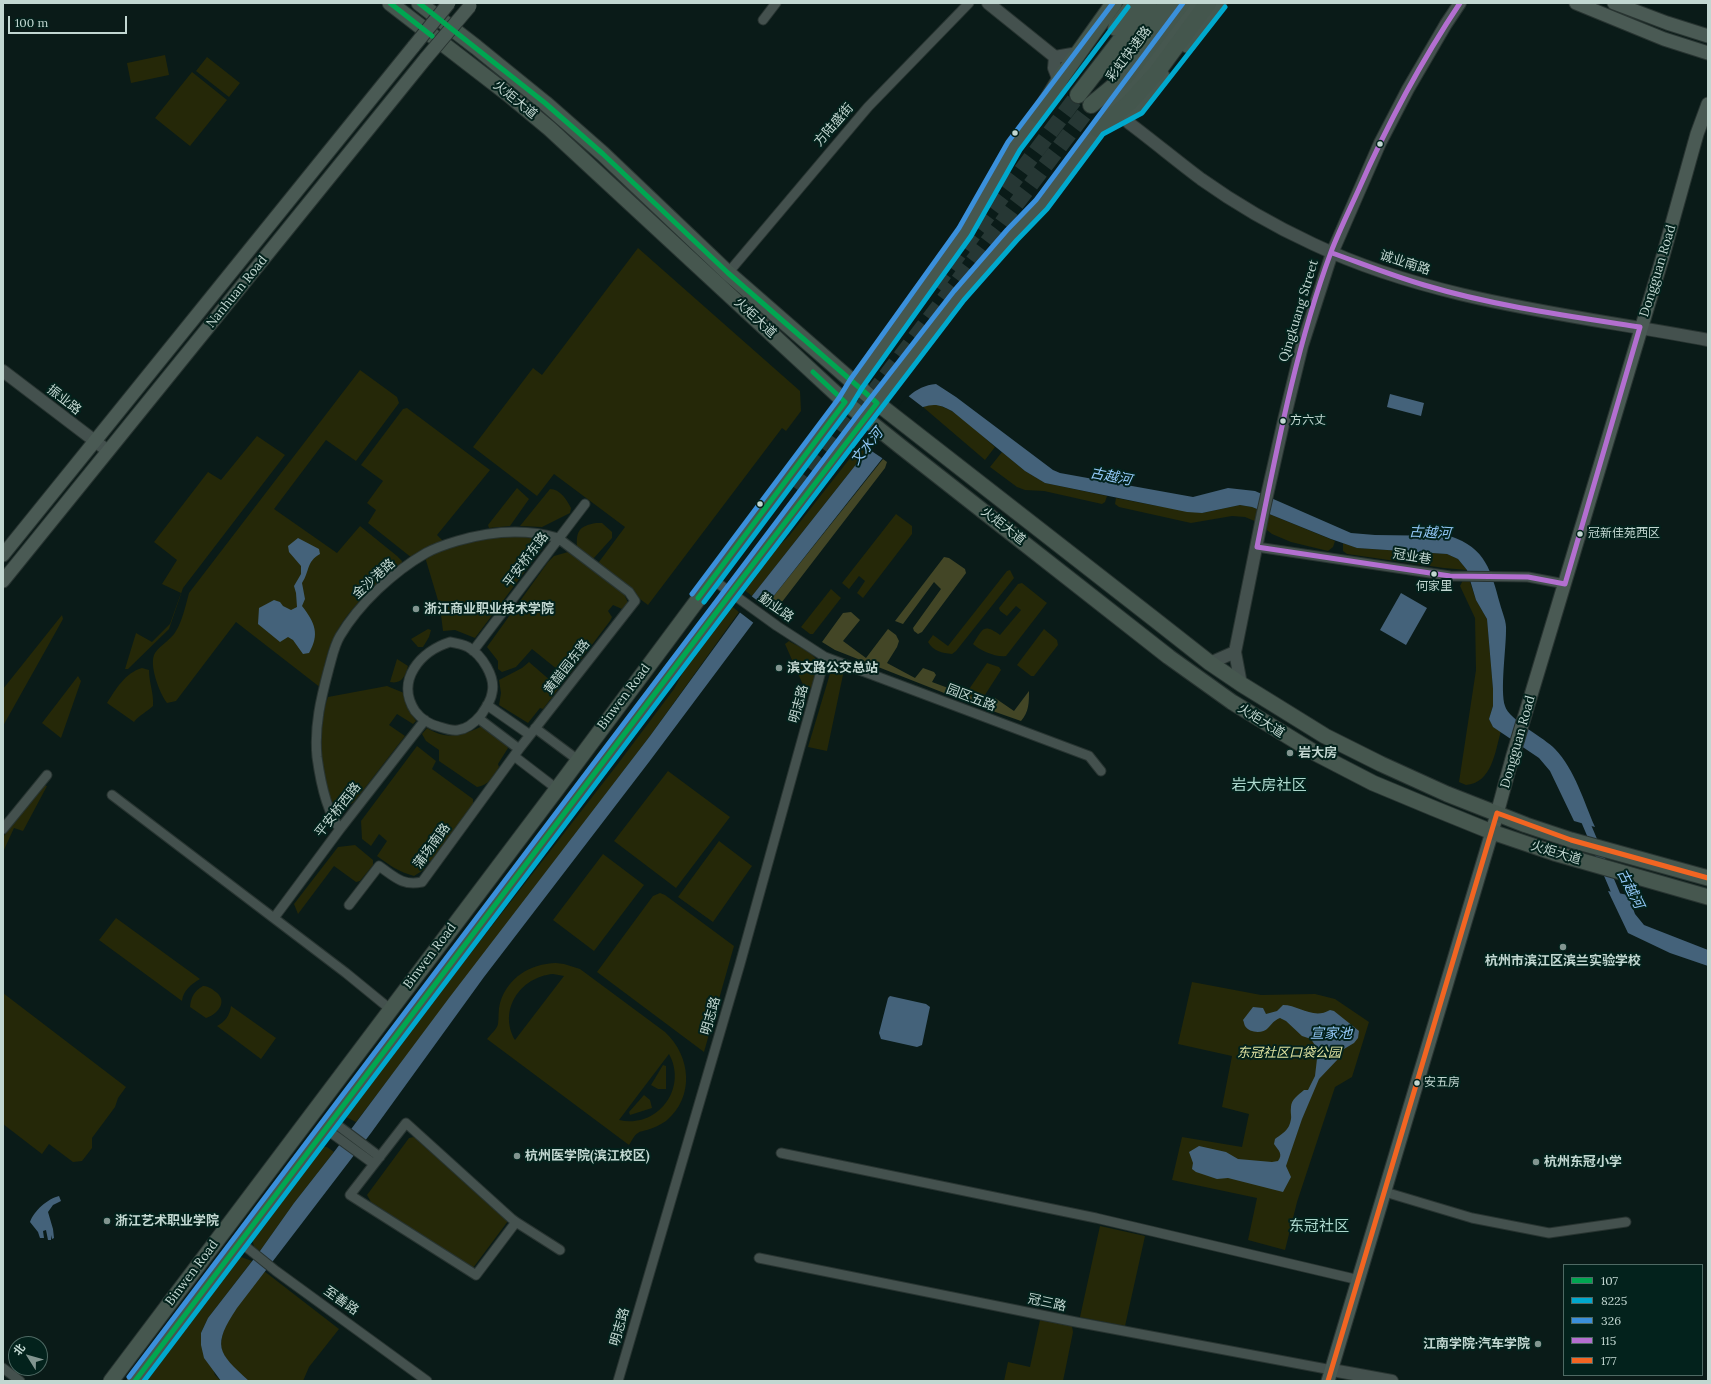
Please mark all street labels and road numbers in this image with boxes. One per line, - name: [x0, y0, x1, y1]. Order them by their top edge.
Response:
- street label: 彩虹快速路: [1103, 23, 1155, 85]
- street label: 火炬大道: [490, 78, 540, 122]
- street label: 方陆盛街: [811, 100, 857, 150]
- street label: Dongguan Road: [1637, 223, 1679, 319]
- street label: 诚业南路: [1378, 248, 1432, 278]
- street label: Nanhuan Road: [203, 253, 271, 331]
- street label: Qingkuang Street: [1276, 258, 1322, 364]
- street label: 火炬大道: [731, 295, 779, 341]
- street label: 振业路: [44, 382, 84, 418]
- street label: 火炬大道: [978, 504, 1028, 548]
- street label: 平安桥东路: [500, 529, 552, 591]
- street label: 冠业巷: [1392, 546, 1432, 568]
- street label: 金沙港路: [349, 556, 399, 602]
- street label: 勤业路: [756, 590, 796, 626]
- street label: 黄醋园东路: [541, 637, 593, 697]
- street label: Binwen Road: [594, 661, 654, 733]
- street label: 园区五路: [944, 681, 998, 715]
- street label: 明志路: [786, 683, 812, 725]
- street label: Dongguan Road: [1497, 694, 1539, 790]
- street label: 火炬大道: [1235, 701, 1287, 741]
- street label: 平安桥西路: [312, 780, 364, 840]
- street label: 蒲场南路: [410, 820, 454, 872]
- street label: 火炬大道: [1529, 838, 1583, 868]
- street label: Binwen Road: [400, 920, 460, 992]
- street label: 明志路: [698, 995, 724, 1037]
- street label: Binwen Road: [162, 1237, 222, 1309]
- street label: 至善路: [321, 1283, 361, 1319]
- street label: 冠三路: [1026, 1291, 1068, 1315]
- street label: 明志路: [607, 1306, 633, 1348]

